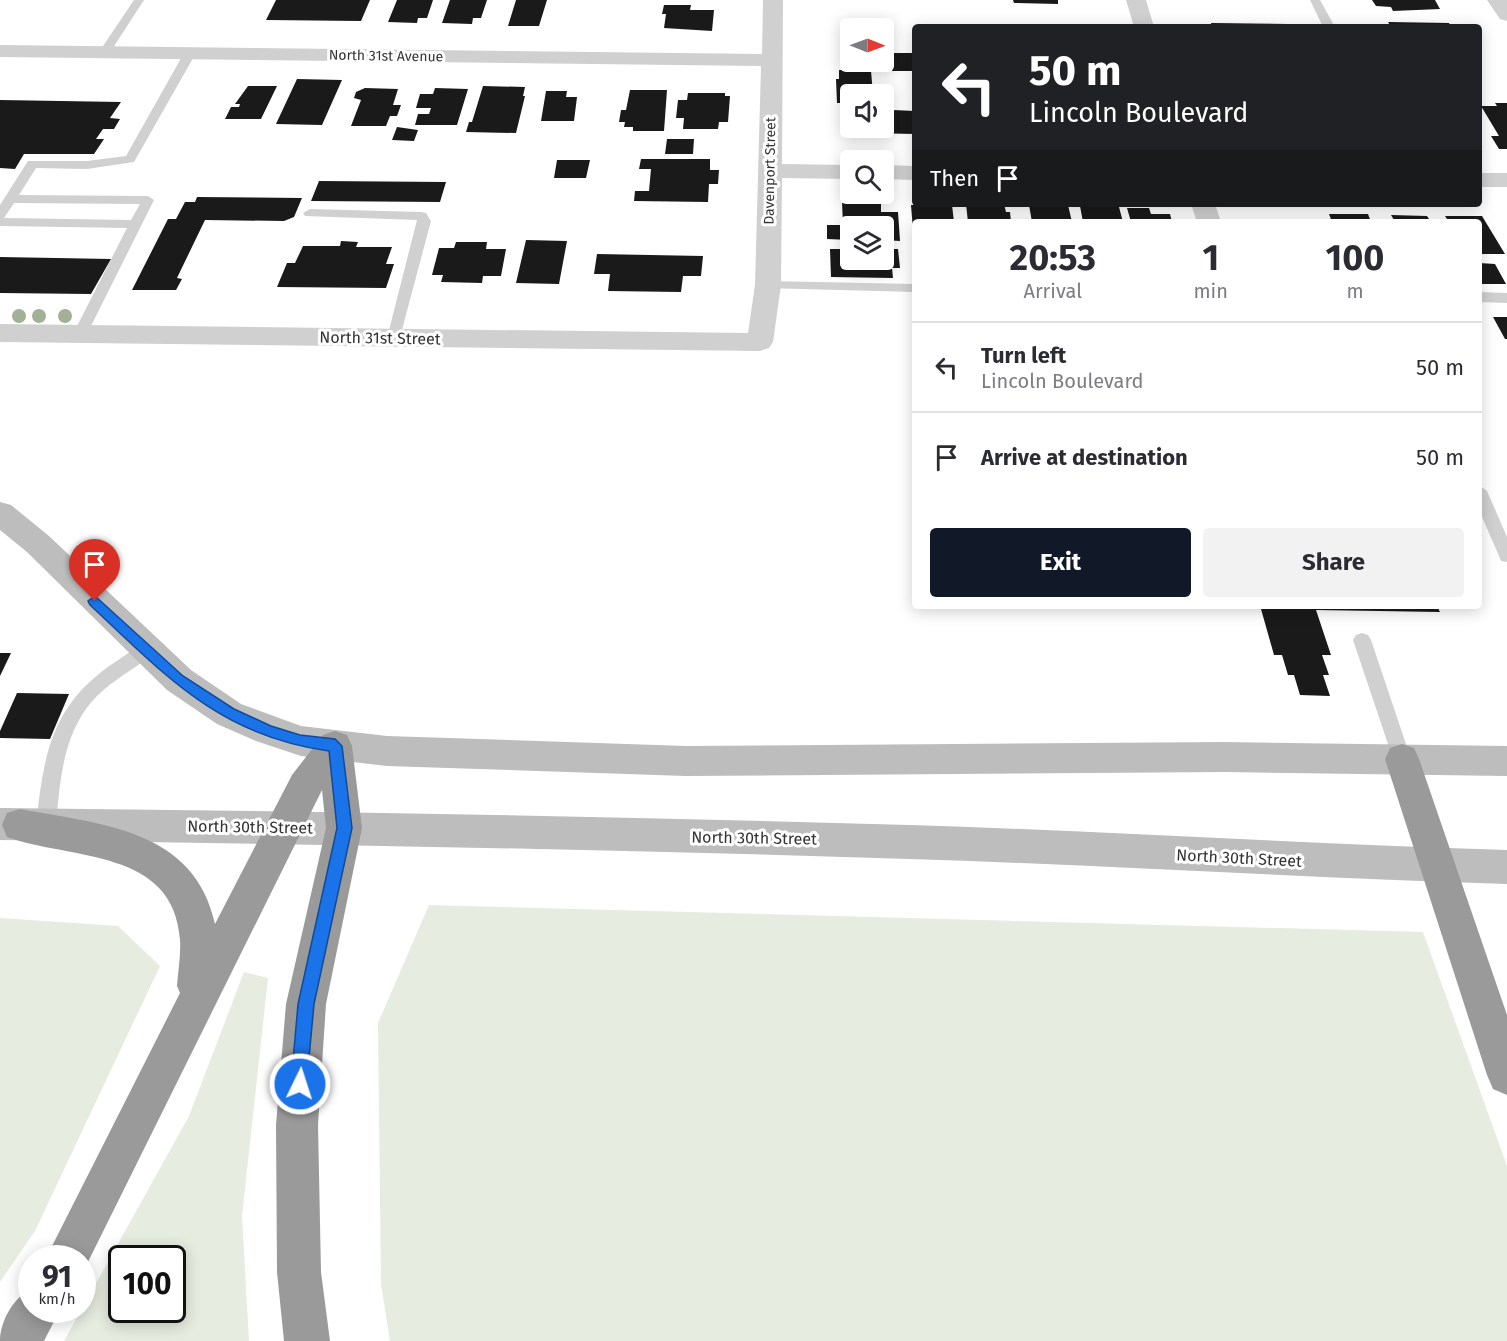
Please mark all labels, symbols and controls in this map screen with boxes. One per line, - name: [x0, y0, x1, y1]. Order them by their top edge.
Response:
- north arrow: [840, 18, 894, 72]
- map controls: [840, 18, 894, 270]
- text: 50 m: [1029, 46, 1122, 96]
- street label: North 31st Avenue: [329, 47, 443, 65]
- icon: left: [930, 48, 1008, 126]
- button: sound: [840, 84, 894, 138]
- text: Lincoln Boulevard: [1029, 97, 1248, 129]
- street label: Davenport Street: [761, 116, 779, 225]
- button: search: [840, 150, 894, 204]
- icon: arrive: [991, 162, 1024, 195]
- text: Then: [930, 165, 979, 192]
- button: layers: [840, 216, 894, 270]
- text: 20:53: [1010, 236, 1096, 280]
- text: 1: [1202, 236, 1219, 280]
- text: 100: [1326, 236, 1384, 280]
- text: Arrival: [1023, 279, 1082, 303]
- text: min: [1193, 279, 1228, 303]
- text: m: [1346, 279, 1364, 303]
- street label: North 31st Street: [319, 327, 441, 349]
- text: Turn left: [981, 342, 1066, 369]
- icon: left: [930, 351, 963, 384]
- text: 50 m: [1416, 354, 1464, 381]
- text: Lincoln Boulevard: [981, 369, 1144, 393]
- icon: arrive: [930, 441, 963, 474]
- text: Arrive at destination: [981, 444, 1188, 471]
- text: 50 m: [1416, 444, 1464, 471]
- button: Exit: [930, 528, 1191, 597]
- button: Share: [1203, 528, 1464, 597]
- pin: [69, 539, 120, 601]
- icon: arrive: [78, 548, 111, 581]
- street label: North 30th Street: [187, 816, 313, 838]
- street label: North 30th Street: [691, 827, 817, 849]
- street label: North 30th Street: [1176, 845, 1302, 871]
- position arrow: [268, 1052, 332, 1116]
- speed limit sign: 100: [108, 1245, 186, 1323]
- text: 91: [42, 1259, 72, 1295]
- text: km/h: [38, 1290, 76, 1308]

